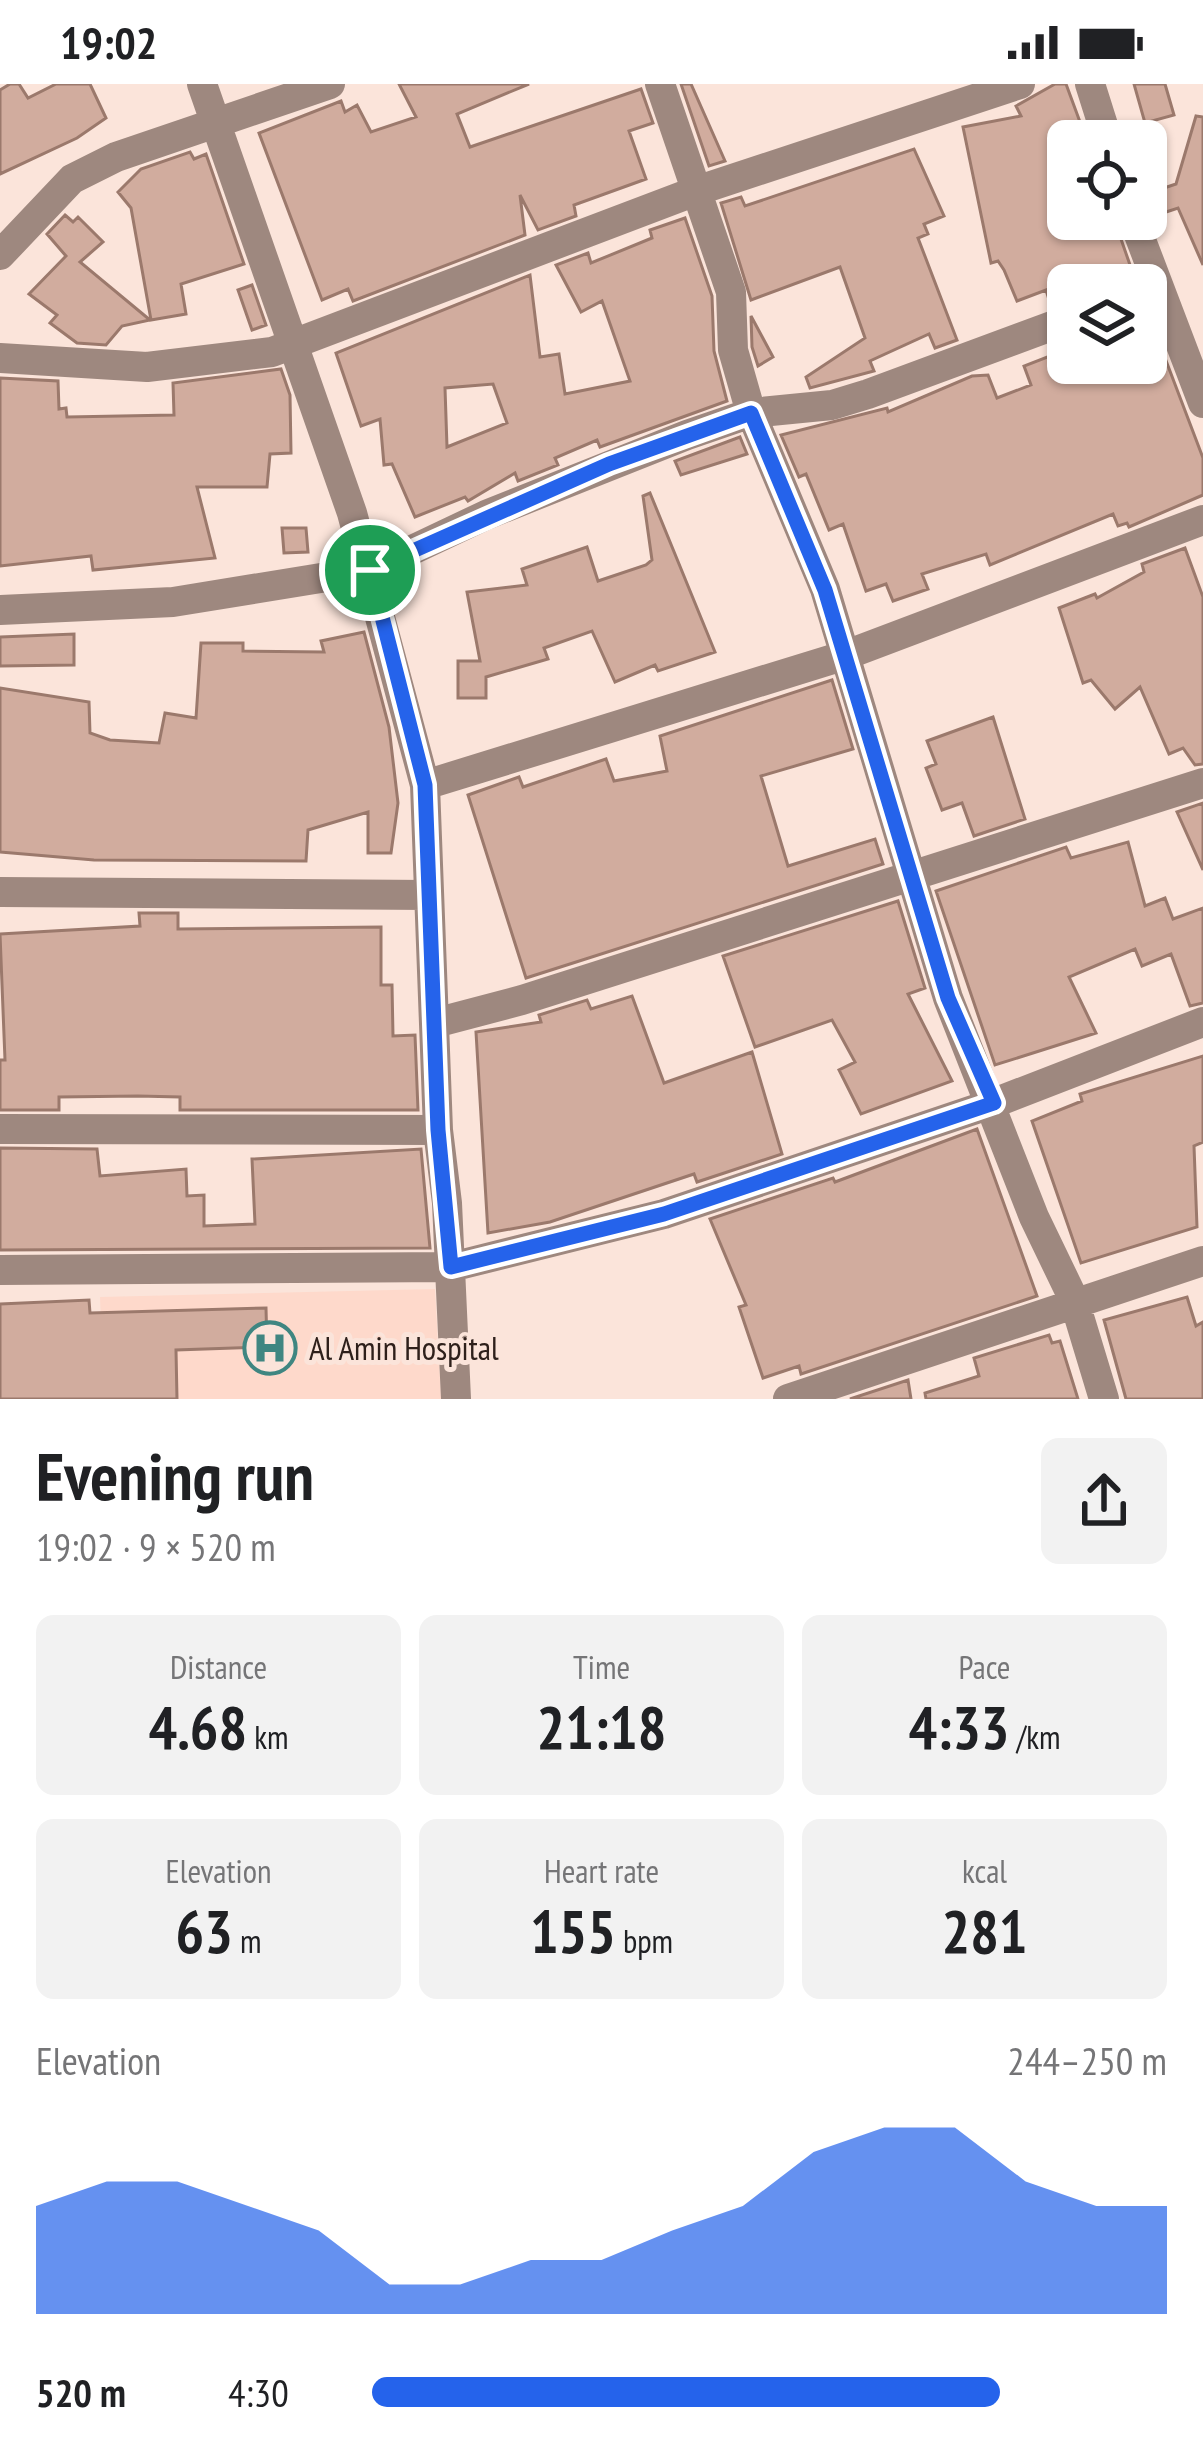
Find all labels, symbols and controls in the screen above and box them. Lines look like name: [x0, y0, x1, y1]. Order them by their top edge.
text: 19:02: [60, 13, 157, 71]
map controls: [1047, 120, 1167, 384]
button: locate: [1047, 120, 1167, 240]
button: layers: [1047, 264, 1167, 384]
pin: [319, 519, 421, 621]
icon: arrive: [337, 537, 403, 603]
hospital icon: Al Amin Hospital: [242, 1320, 298, 1376]
place label: Al Amin Hospital: [309, 1326, 499, 1369]
text: Evening run: [36, 1433, 314, 1518]
button: share: [1041, 1438, 1167, 1564]
text: 19:02 · 9 × 520 m: [36, 1521, 276, 1572]
text: Distance: [170, 1645, 267, 1688]
text: Time: [573, 1645, 630, 1688]
text: Pace: [958, 1645, 1011, 1688]
text: 4.68: [148, 1688, 247, 1766]
text: 21:18: [537, 1688, 666, 1766]
text: 4:33: [908, 1688, 1010, 1766]
text: km: [247, 1715, 289, 1758]
text: /km: [1010, 1715, 1061, 1758]
text: Elevation: [166, 1849, 271, 1892]
text: Heart rate: [544, 1849, 659, 1892]
text: kcal: [962, 1849, 1007, 1892]
text: 63: [176, 1892, 233, 1970]
text: 155: [530, 1892, 616, 1970]
text: 281: [941, 1892, 1028, 1970]
text: m: [233, 1919, 261, 1962]
text: bpm: [616, 1919, 673, 1962]
text: Elevation: [36, 2035, 161, 2086]
text: 244–250 m: [1007, 2035, 1167, 2086]
text: 520 m: [36, 2367, 126, 2418]
text: 4:30: [228, 2367, 289, 2418]

